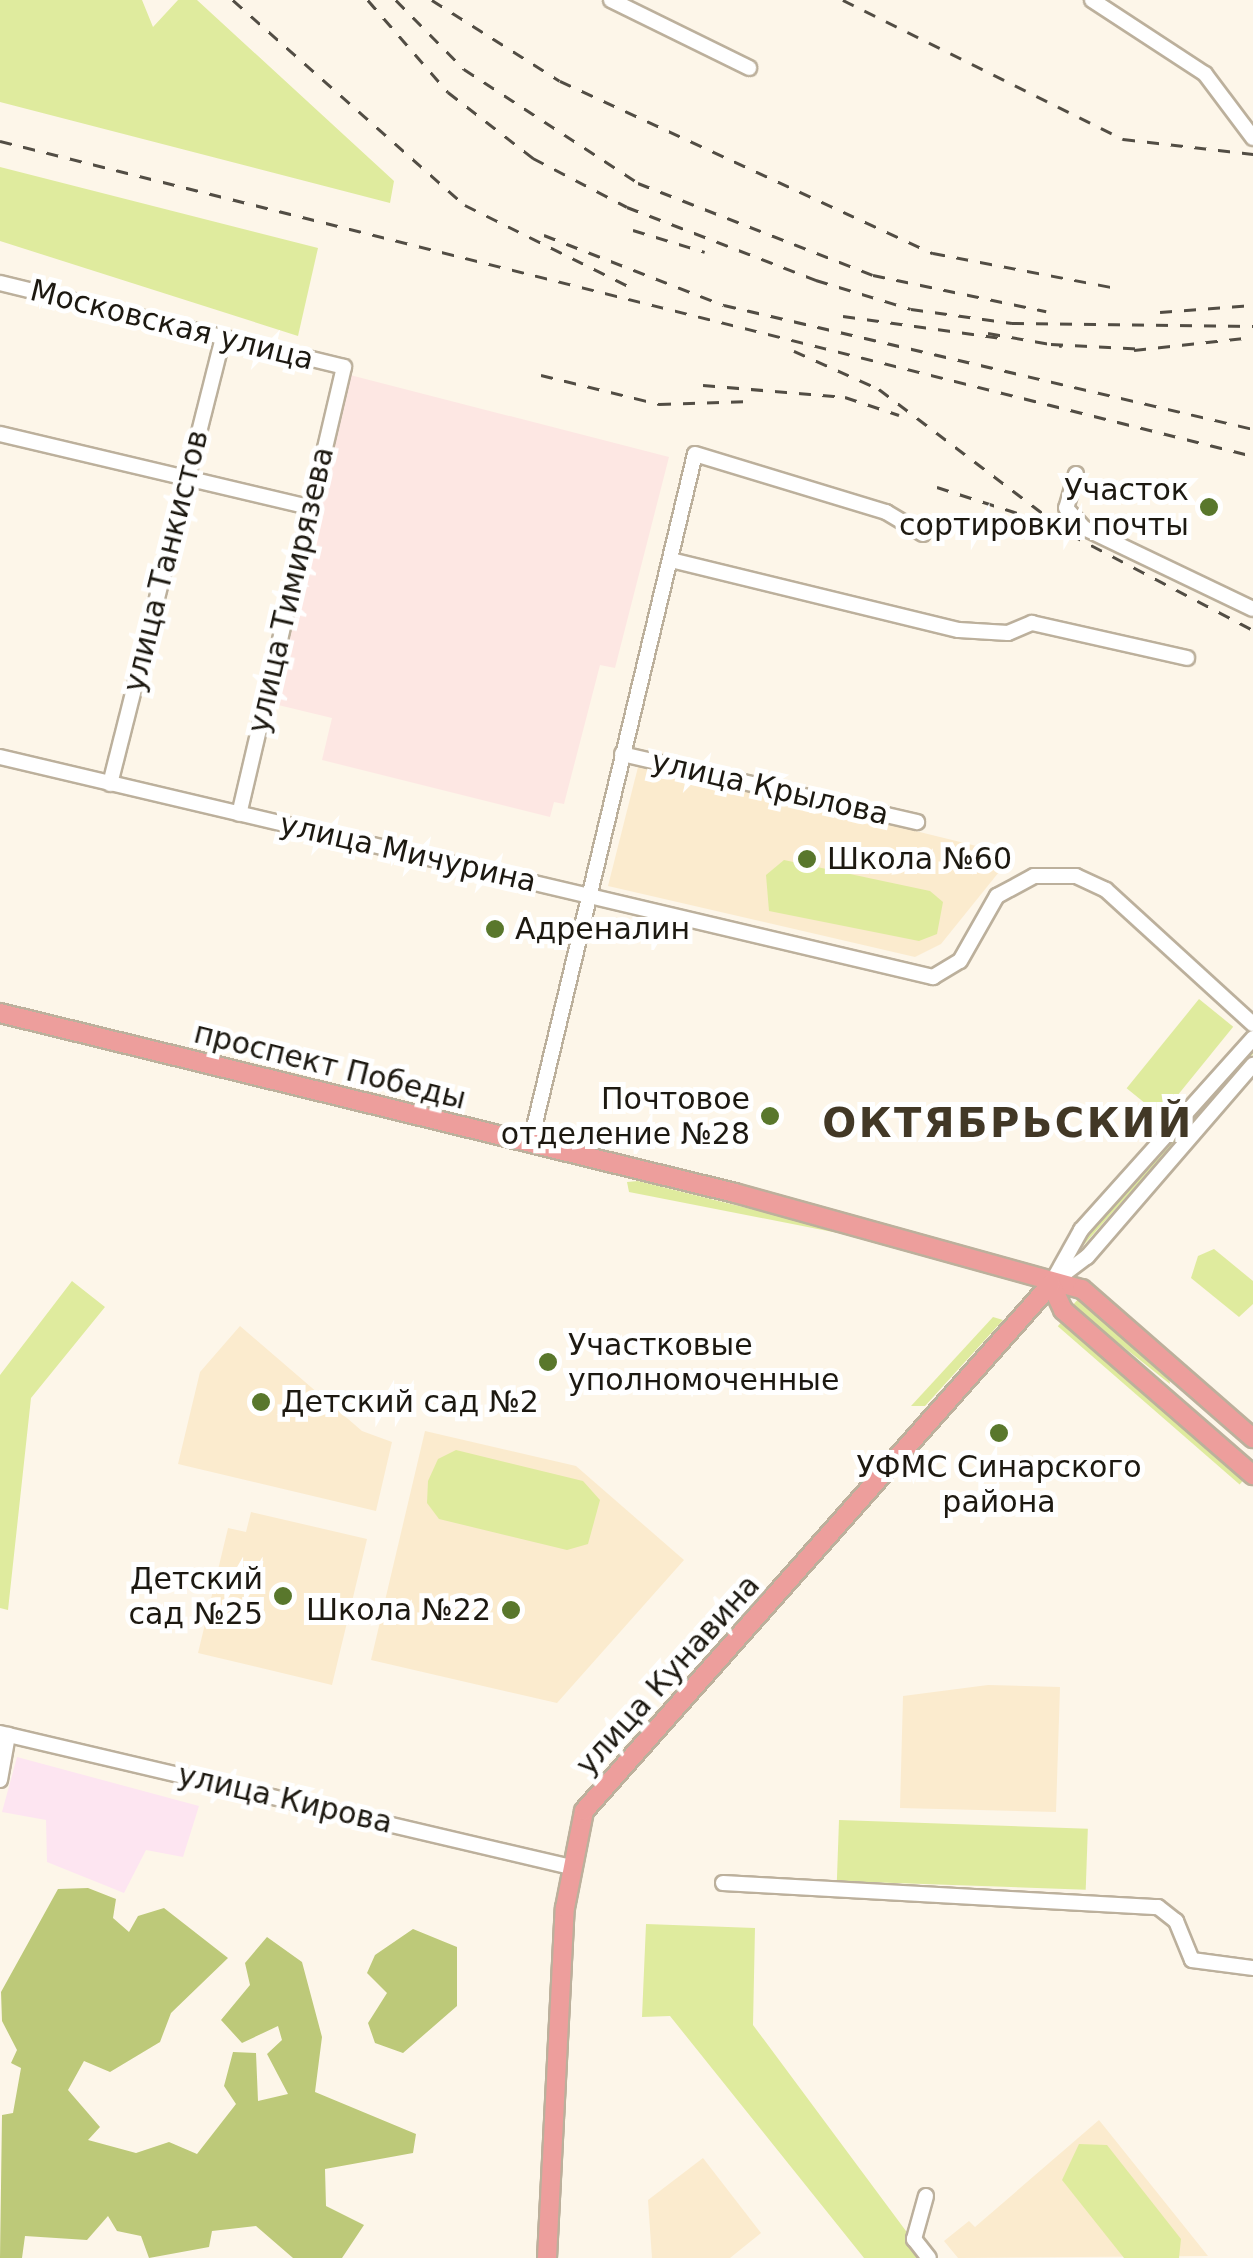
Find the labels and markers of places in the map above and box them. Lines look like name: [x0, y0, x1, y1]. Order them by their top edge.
place label: Участок сортировки почты: [899, 472, 1189, 542]
marker: Участок сортировки почты: [1198, 496, 1220, 518]
place label: Школа №60: [827, 841, 1012, 877]
marker: Школа №60: [796, 848, 818, 870]
place label: Адреналин: [515, 911, 690, 947]
marker: Адреналин: [484, 918, 506, 940]
place label: Почтовое отделение №28: [501, 1081, 750, 1152]
marker: Почтовое отделение №28: [759, 1105, 781, 1127]
place label: Участковые уполномоченные: [568, 1327, 839, 1398]
marker: Участковые уполномоченные: [537, 1351, 559, 1373]
place label: Детский сад №2: [281, 1384, 539, 1420]
marker: Детский сад №2: [250, 1391, 272, 1413]
marker: УФМС Синарского района: [988, 1422, 1010, 1444]
place label: УФМС Синарского района: [856, 1449, 1142, 1520]
place label: Детский сад №25: [128, 1561, 263, 1632]
marker: Детский сад №25: [272, 1585, 294, 1607]
place label: Школа №22: [306, 1592, 491, 1628]
marker: Школа №22: [500, 1599, 522, 1621]

